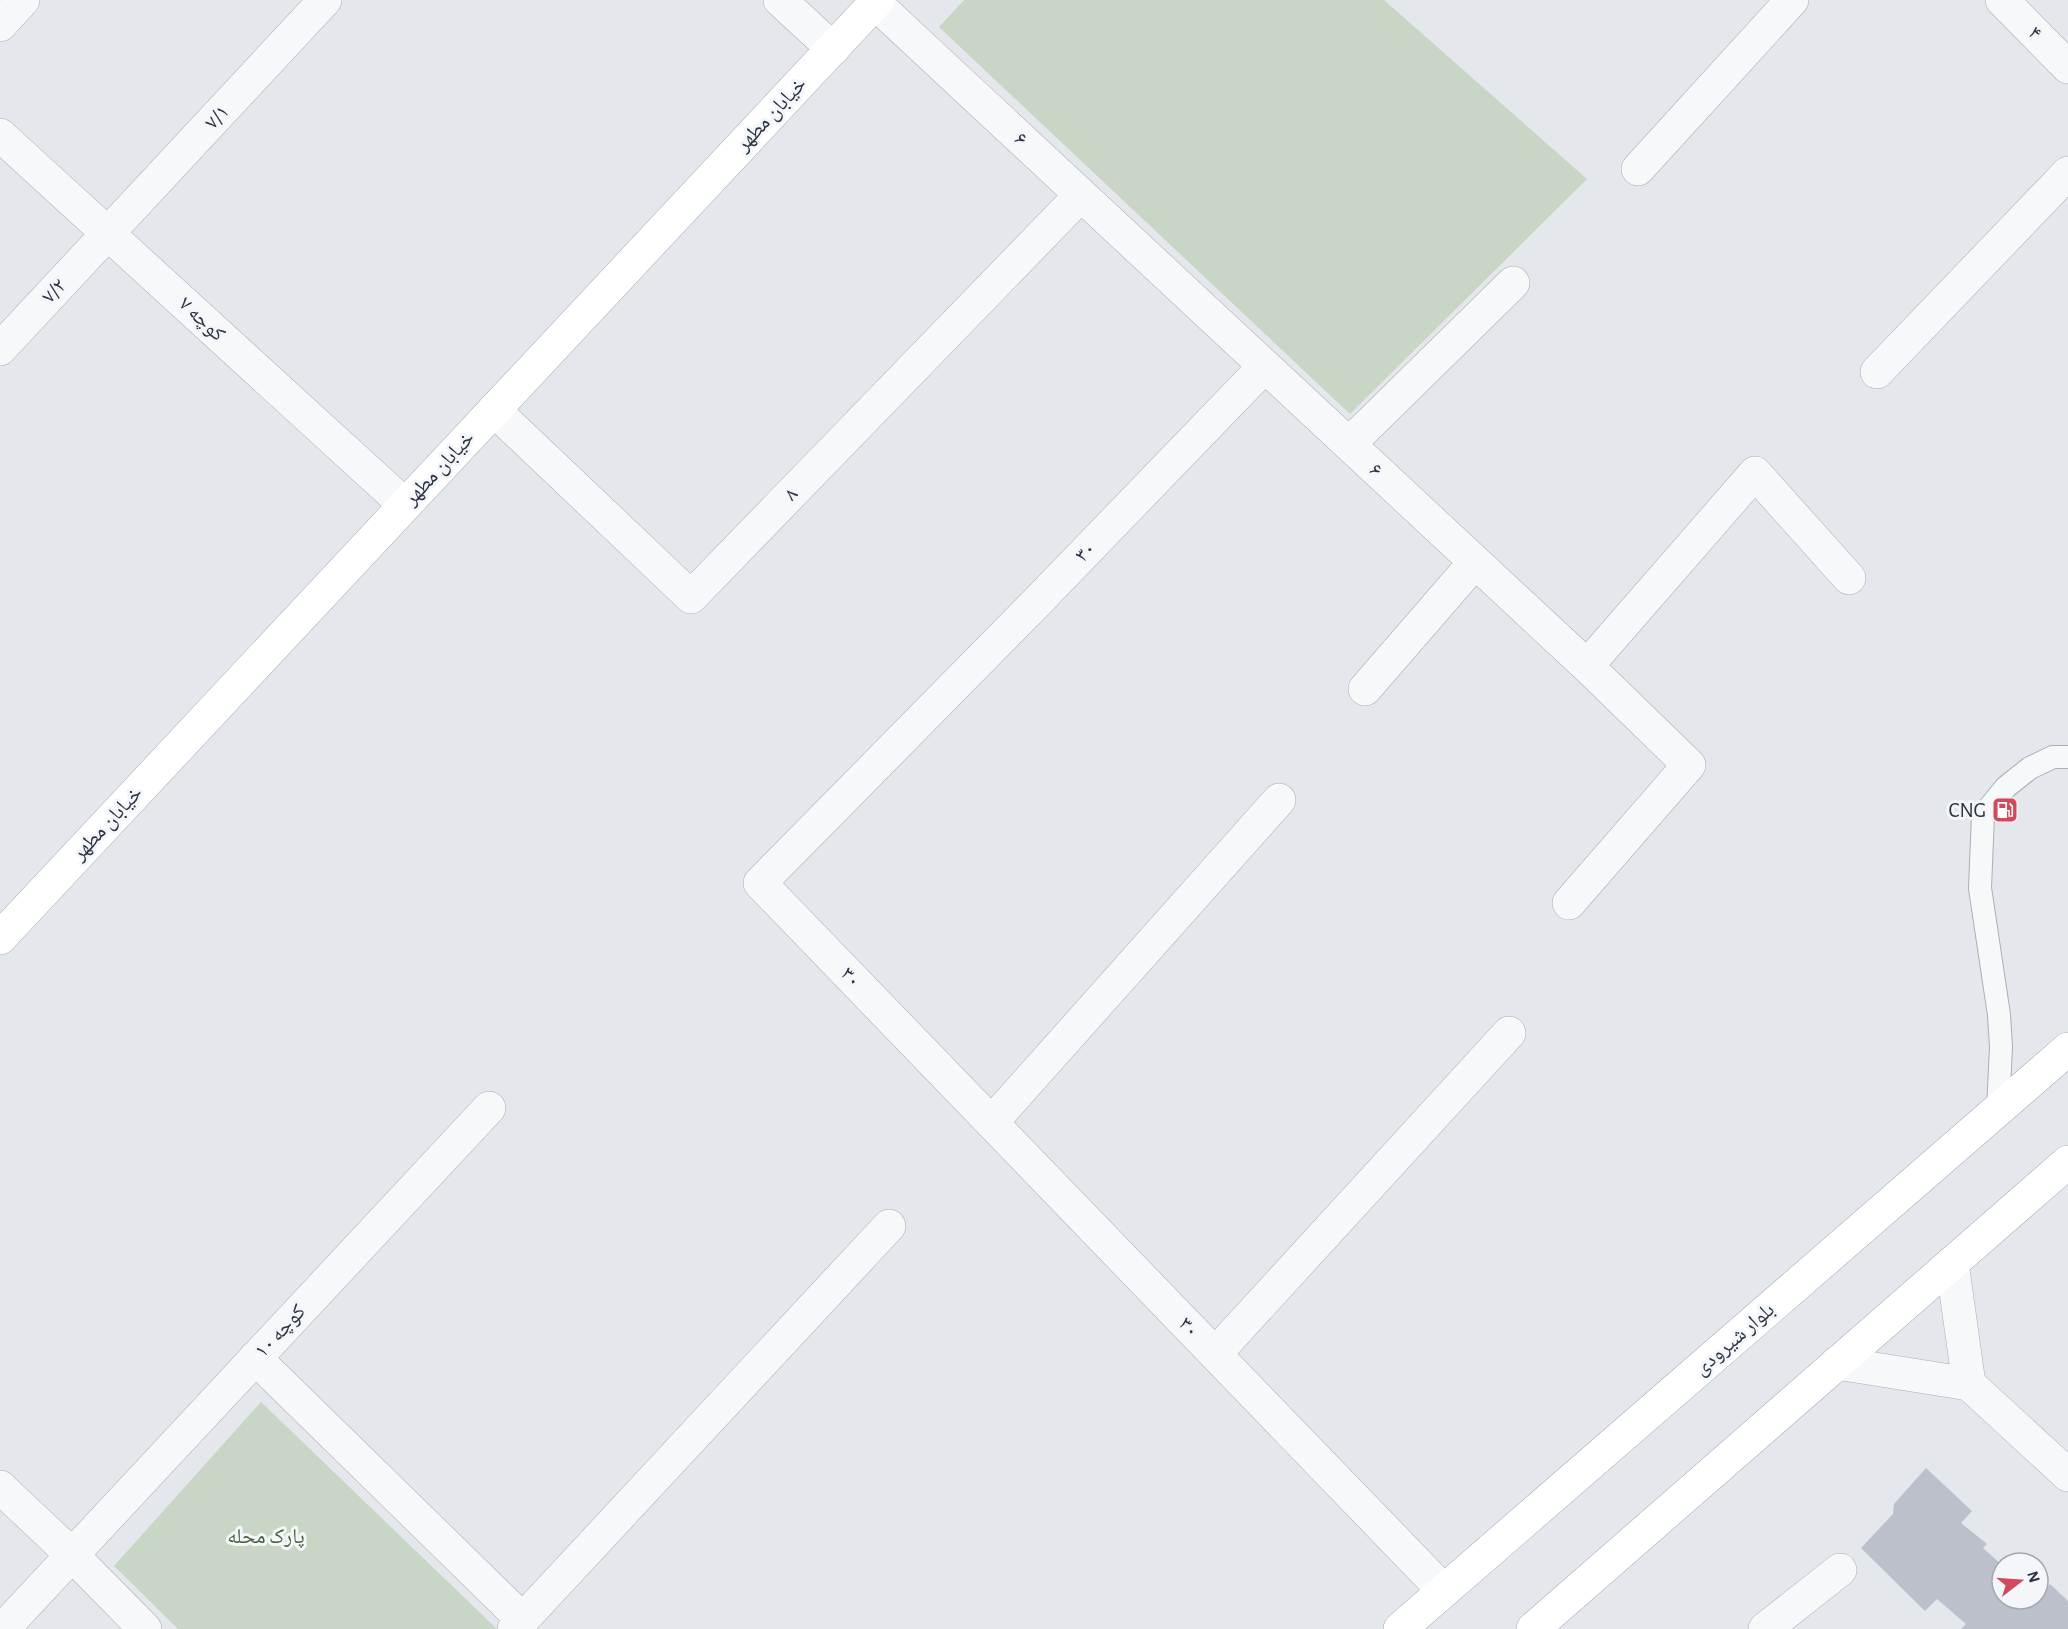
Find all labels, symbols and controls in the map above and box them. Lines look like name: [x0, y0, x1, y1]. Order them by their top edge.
street label: ۴: [2024, 22, 2046, 44]
street label: خیابان مطهر: [731, 73, 811, 156]
street label: ۷/۱: [201, 101, 233, 133]
street label: ۶: [1010, 128, 1032, 150]
street label: ۷/۲: [38, 275, 70, 307]
street label: کوچه ۷: [175, 293, 229, 346]
street label: خیابان مطهر: [399, 427, 479, 510]
street label: ۶: [1365, 459, 1387, 481]
street label: ۸: [780, 483, 802, 505]
street label: ۳۰: [1071, 538, 1099, 566]
street label: خیابان مطهر: [67, 782, 147, 865]
fuel station icon: CNG: [1990, 795, 2020, 825]
place label: CNG: [1948, 800, 1986, 821]
street label: ۳۰: [837, 963, 865, 991]
street label: بلوار شیرودی: [1690, 1299, 1779, 1380]
street label: کوچه ۱۰: [251, 1300, 310, 1362]
street label: ۳۰: [1175, 1313, 1203, 1341]
park label: پارک محله: [227, 1526, 305, 1548]
north arrow: [1990, 1551, 2050, 1611]
text: N: [2024, 1569, 2043, 1585]

